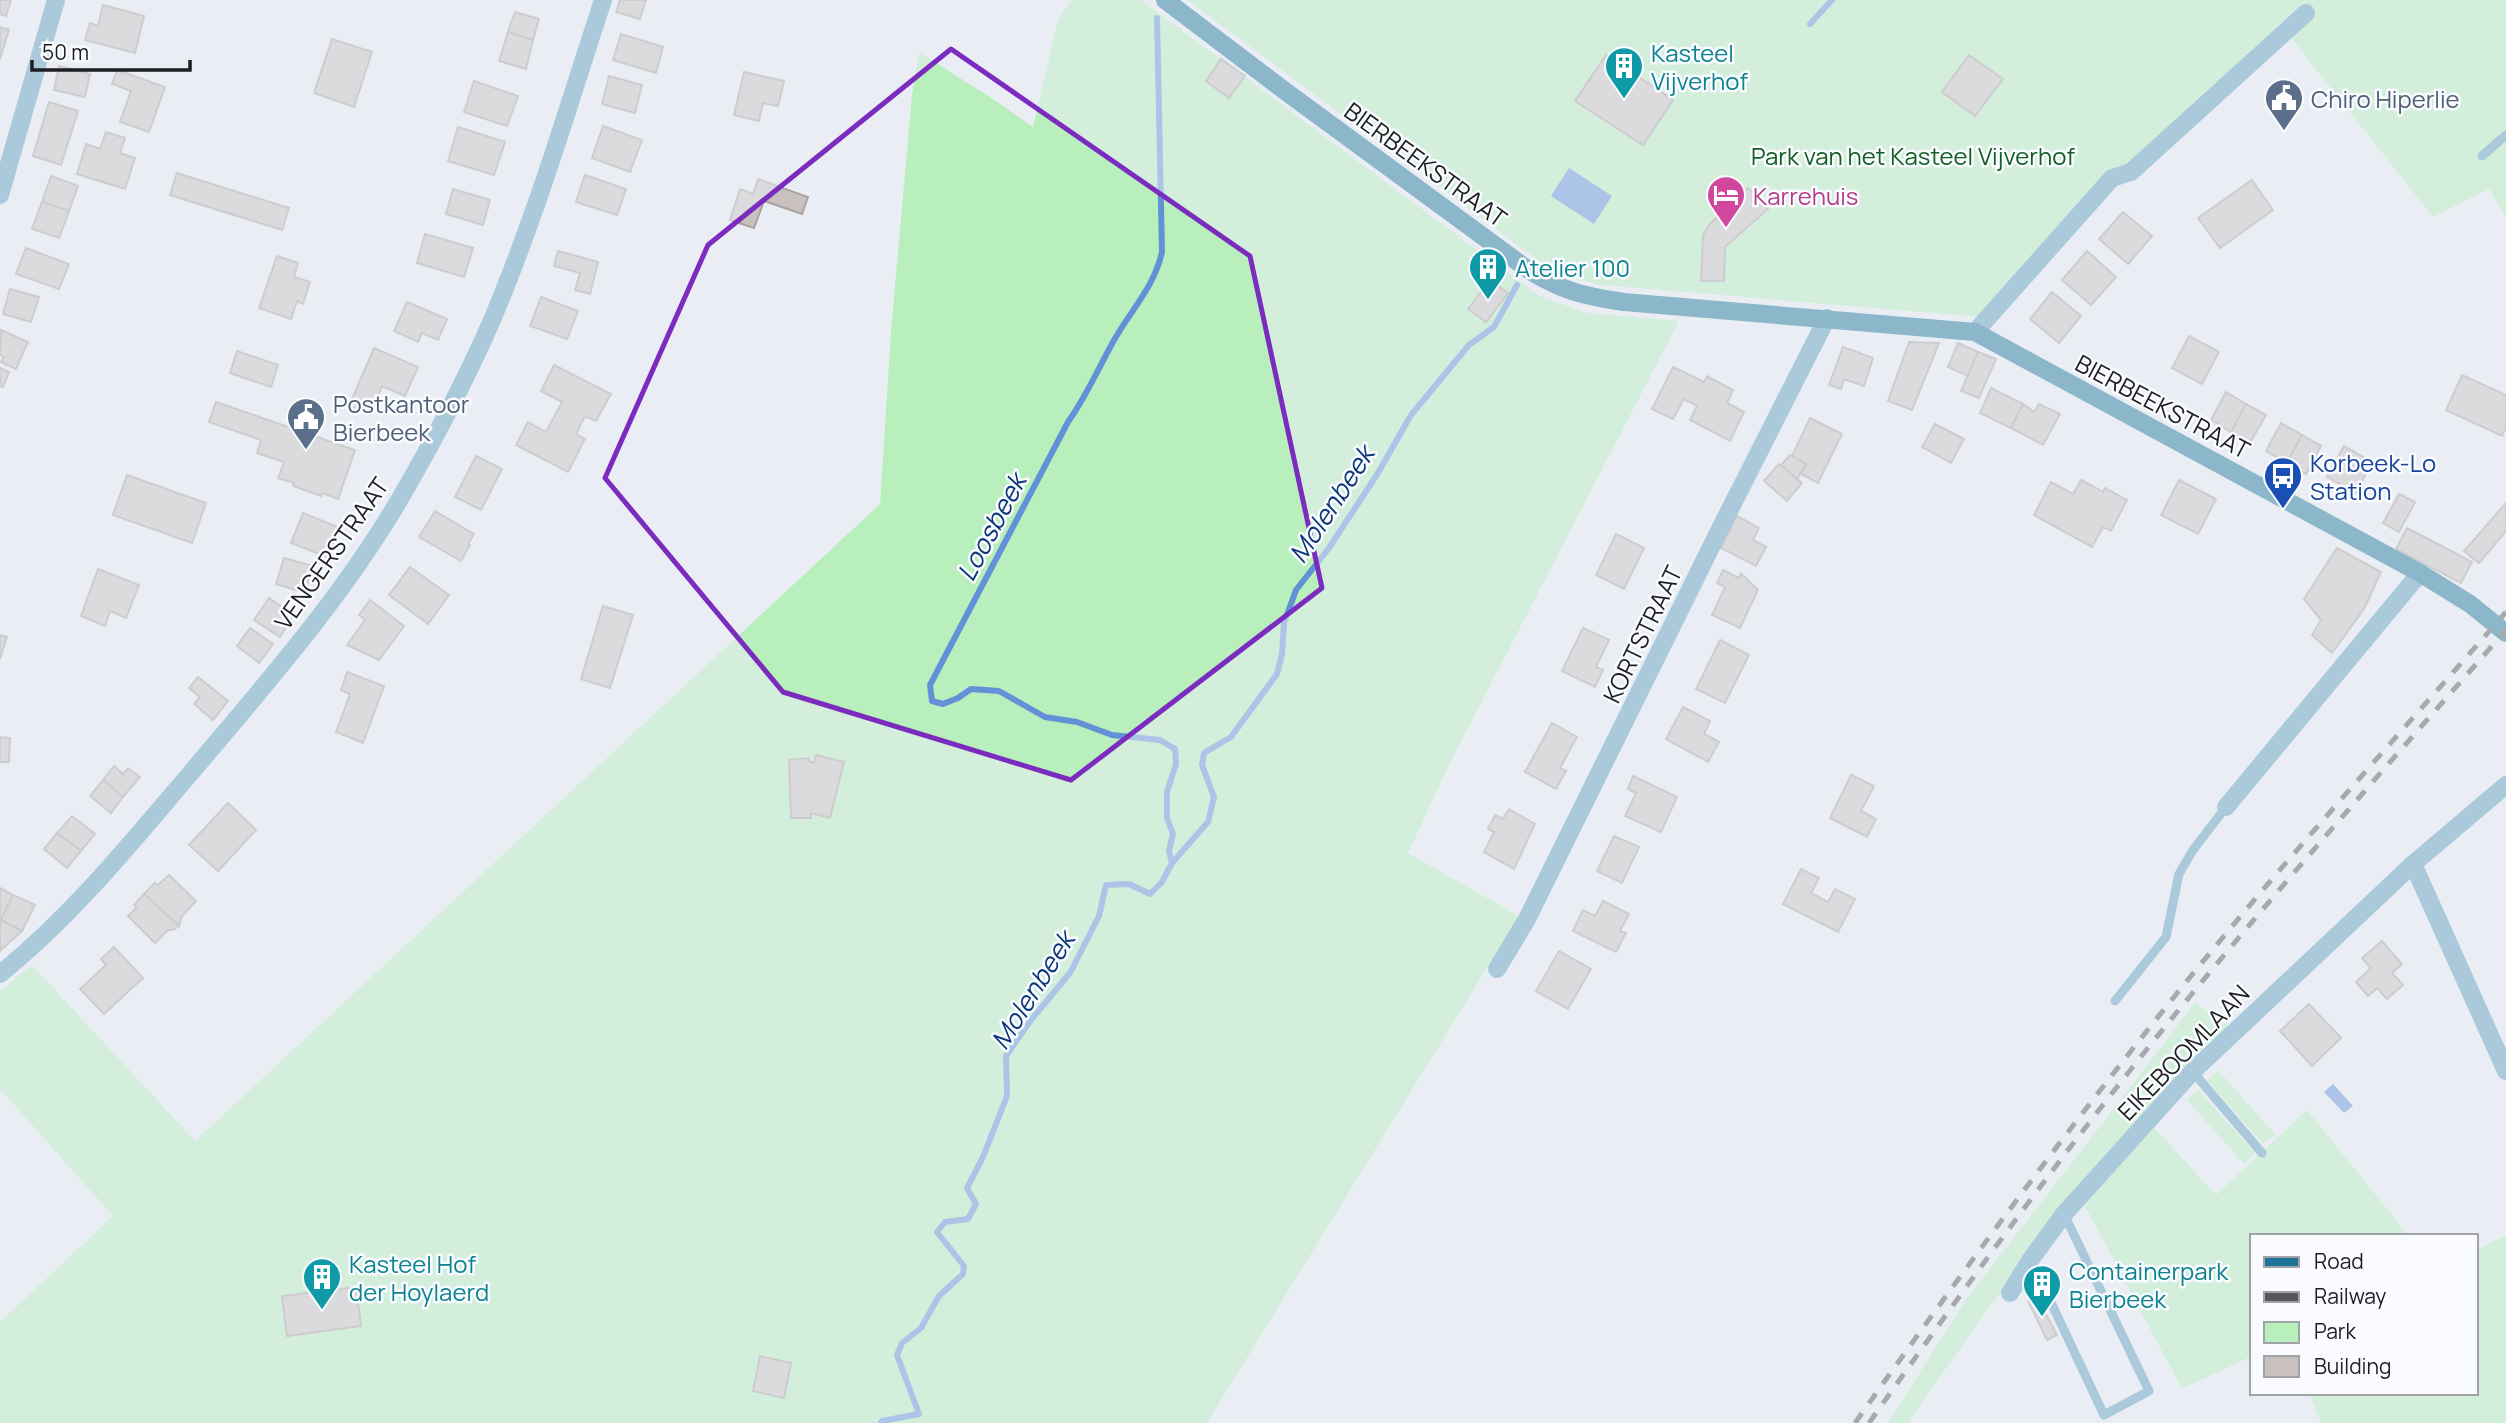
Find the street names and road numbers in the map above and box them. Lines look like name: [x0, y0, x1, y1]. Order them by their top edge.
street label: BIERBEEKSTRAAT: [1338, 94, 1514, 235]
street label: BIERBEEKSTRAAT: [2070, 346, 2257, 466]
street label: VENGERSTRAAT: [266, 470, 396, 636]
street label: KORTSTRAAT: [1595, 559, 1690, 708]
street label: EIKEBOOMLAAN: [2110, 977, 2256, 1127]

